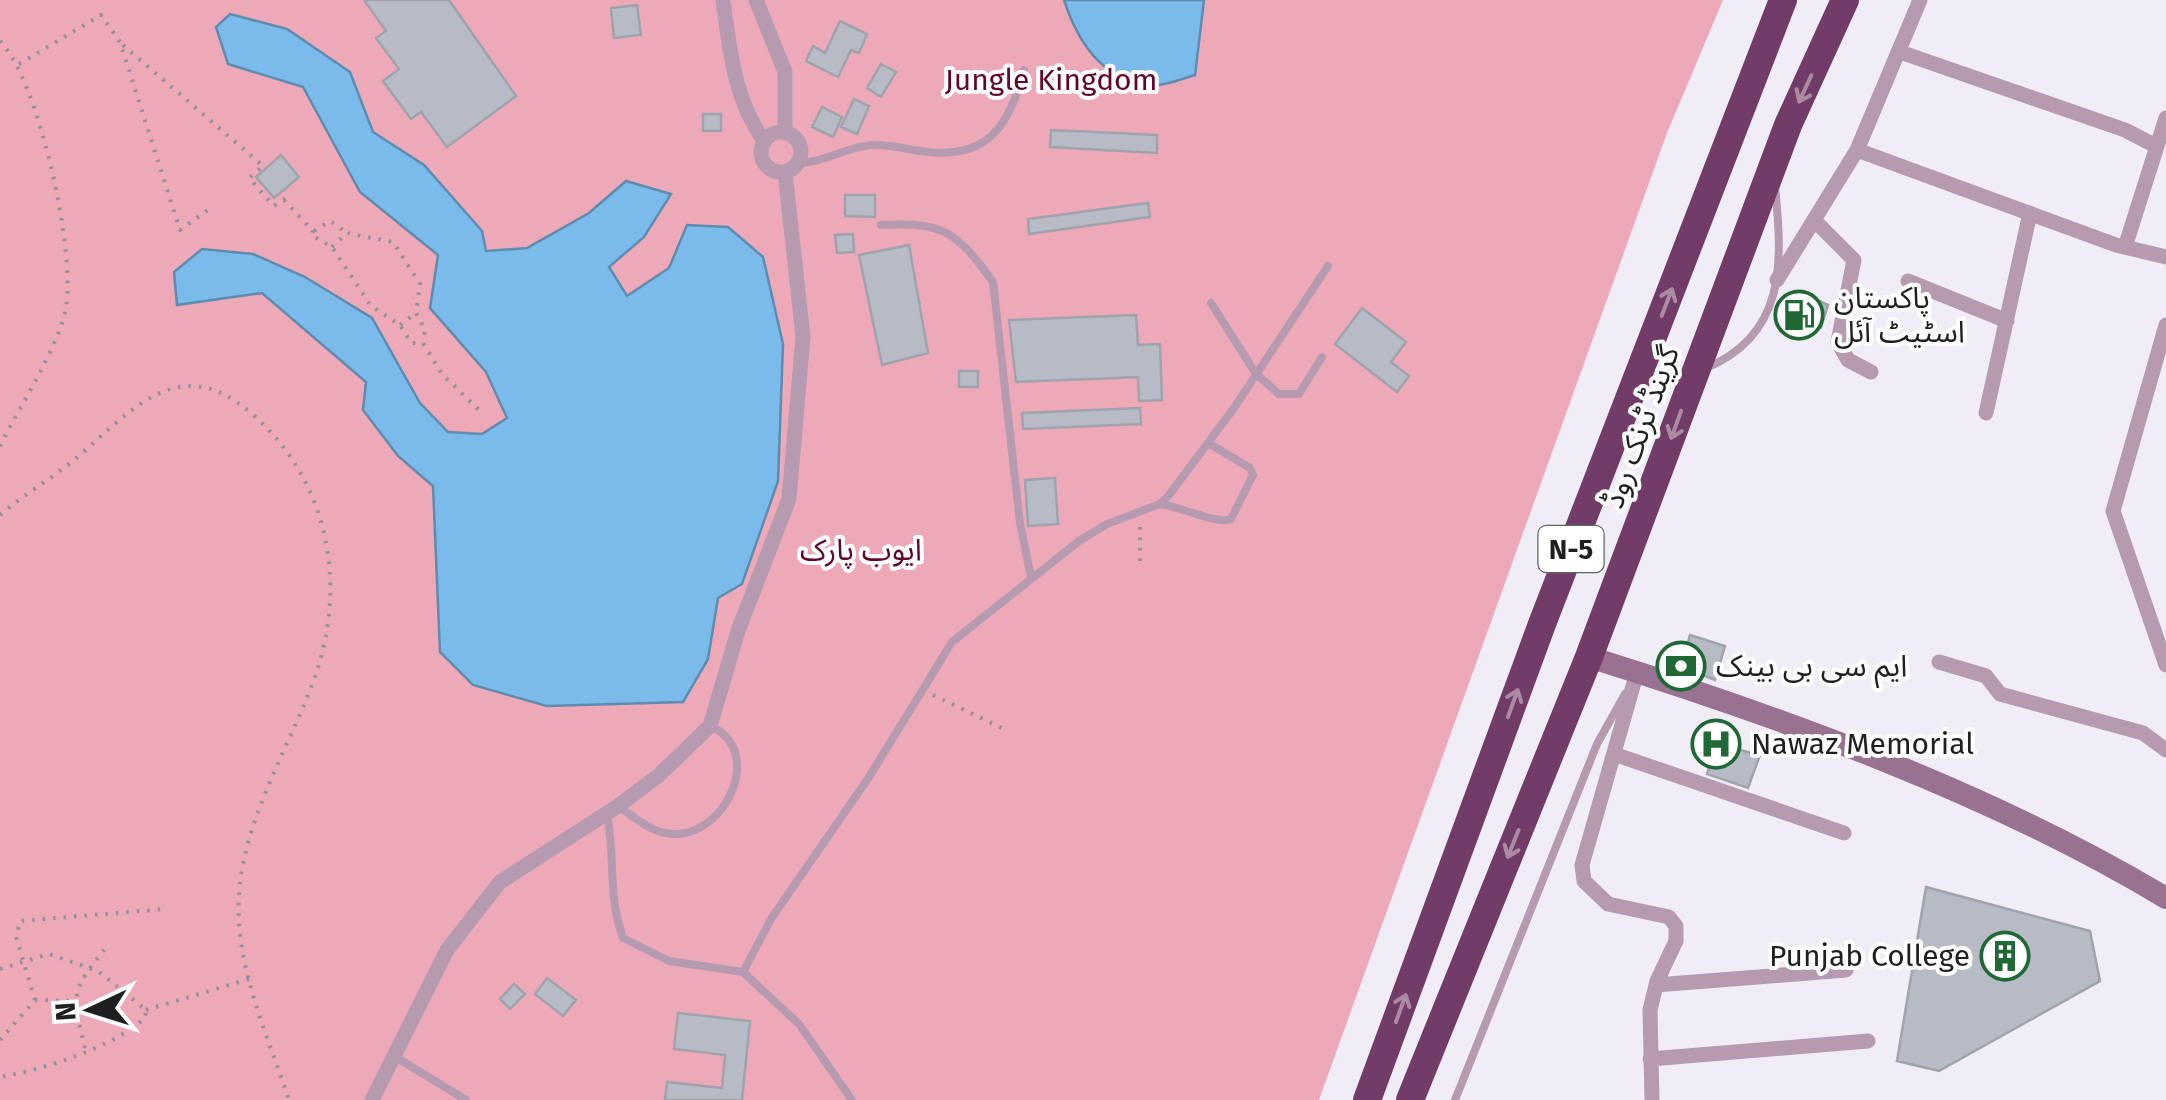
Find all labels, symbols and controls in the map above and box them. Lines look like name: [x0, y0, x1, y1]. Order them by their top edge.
park label: Jungle Kingdom: [945, 62, 1157, 98]
one-way arrow: [1794, 73, 1813, 103]
place label: پاکستان اسٹیٹ آئل: [1834, 280, 1965, 350]
one-way arrow: [1659, 287, 1677, 318]
fuel station icon: پاکستان اسٹیٹ آئل: [1773, 289, 1825, 341]
street label: گرینڈ ٹرنک روڈ: [1595, 340, 1687, 513]
one-way arrow: [1666, 408, 1684, 439]
road number: N-5: [1538, 526, 1604, 572]
park label: ایوب پارک: [800, 532, 922, 569]
bank icon: ایم سی بی بینک: [1655, 640, 1707, 692]
place label: ایم سی بی بینک: [1716, 648, 1907, 689]
one-way arrow: [1505, 689, 1523, 720]
hospital icon: Nawaz Memorial: [1690, 718, 1742, 770]
place label: Nawaz Memorial: [1751, 726, 1974, 762]
one-way arrow: [1503, 828, 1521, 859]
building icon: Punjab College: [1979, 930, 2031, 982]
place label: Punjab College: [1769, 938, 1970, 974]
north arrow: [40, 960, 140, 1060]
one-way arrow: [1393, 994, 1411, 1025]
text: N: [48, 1001, 83, 1022]

